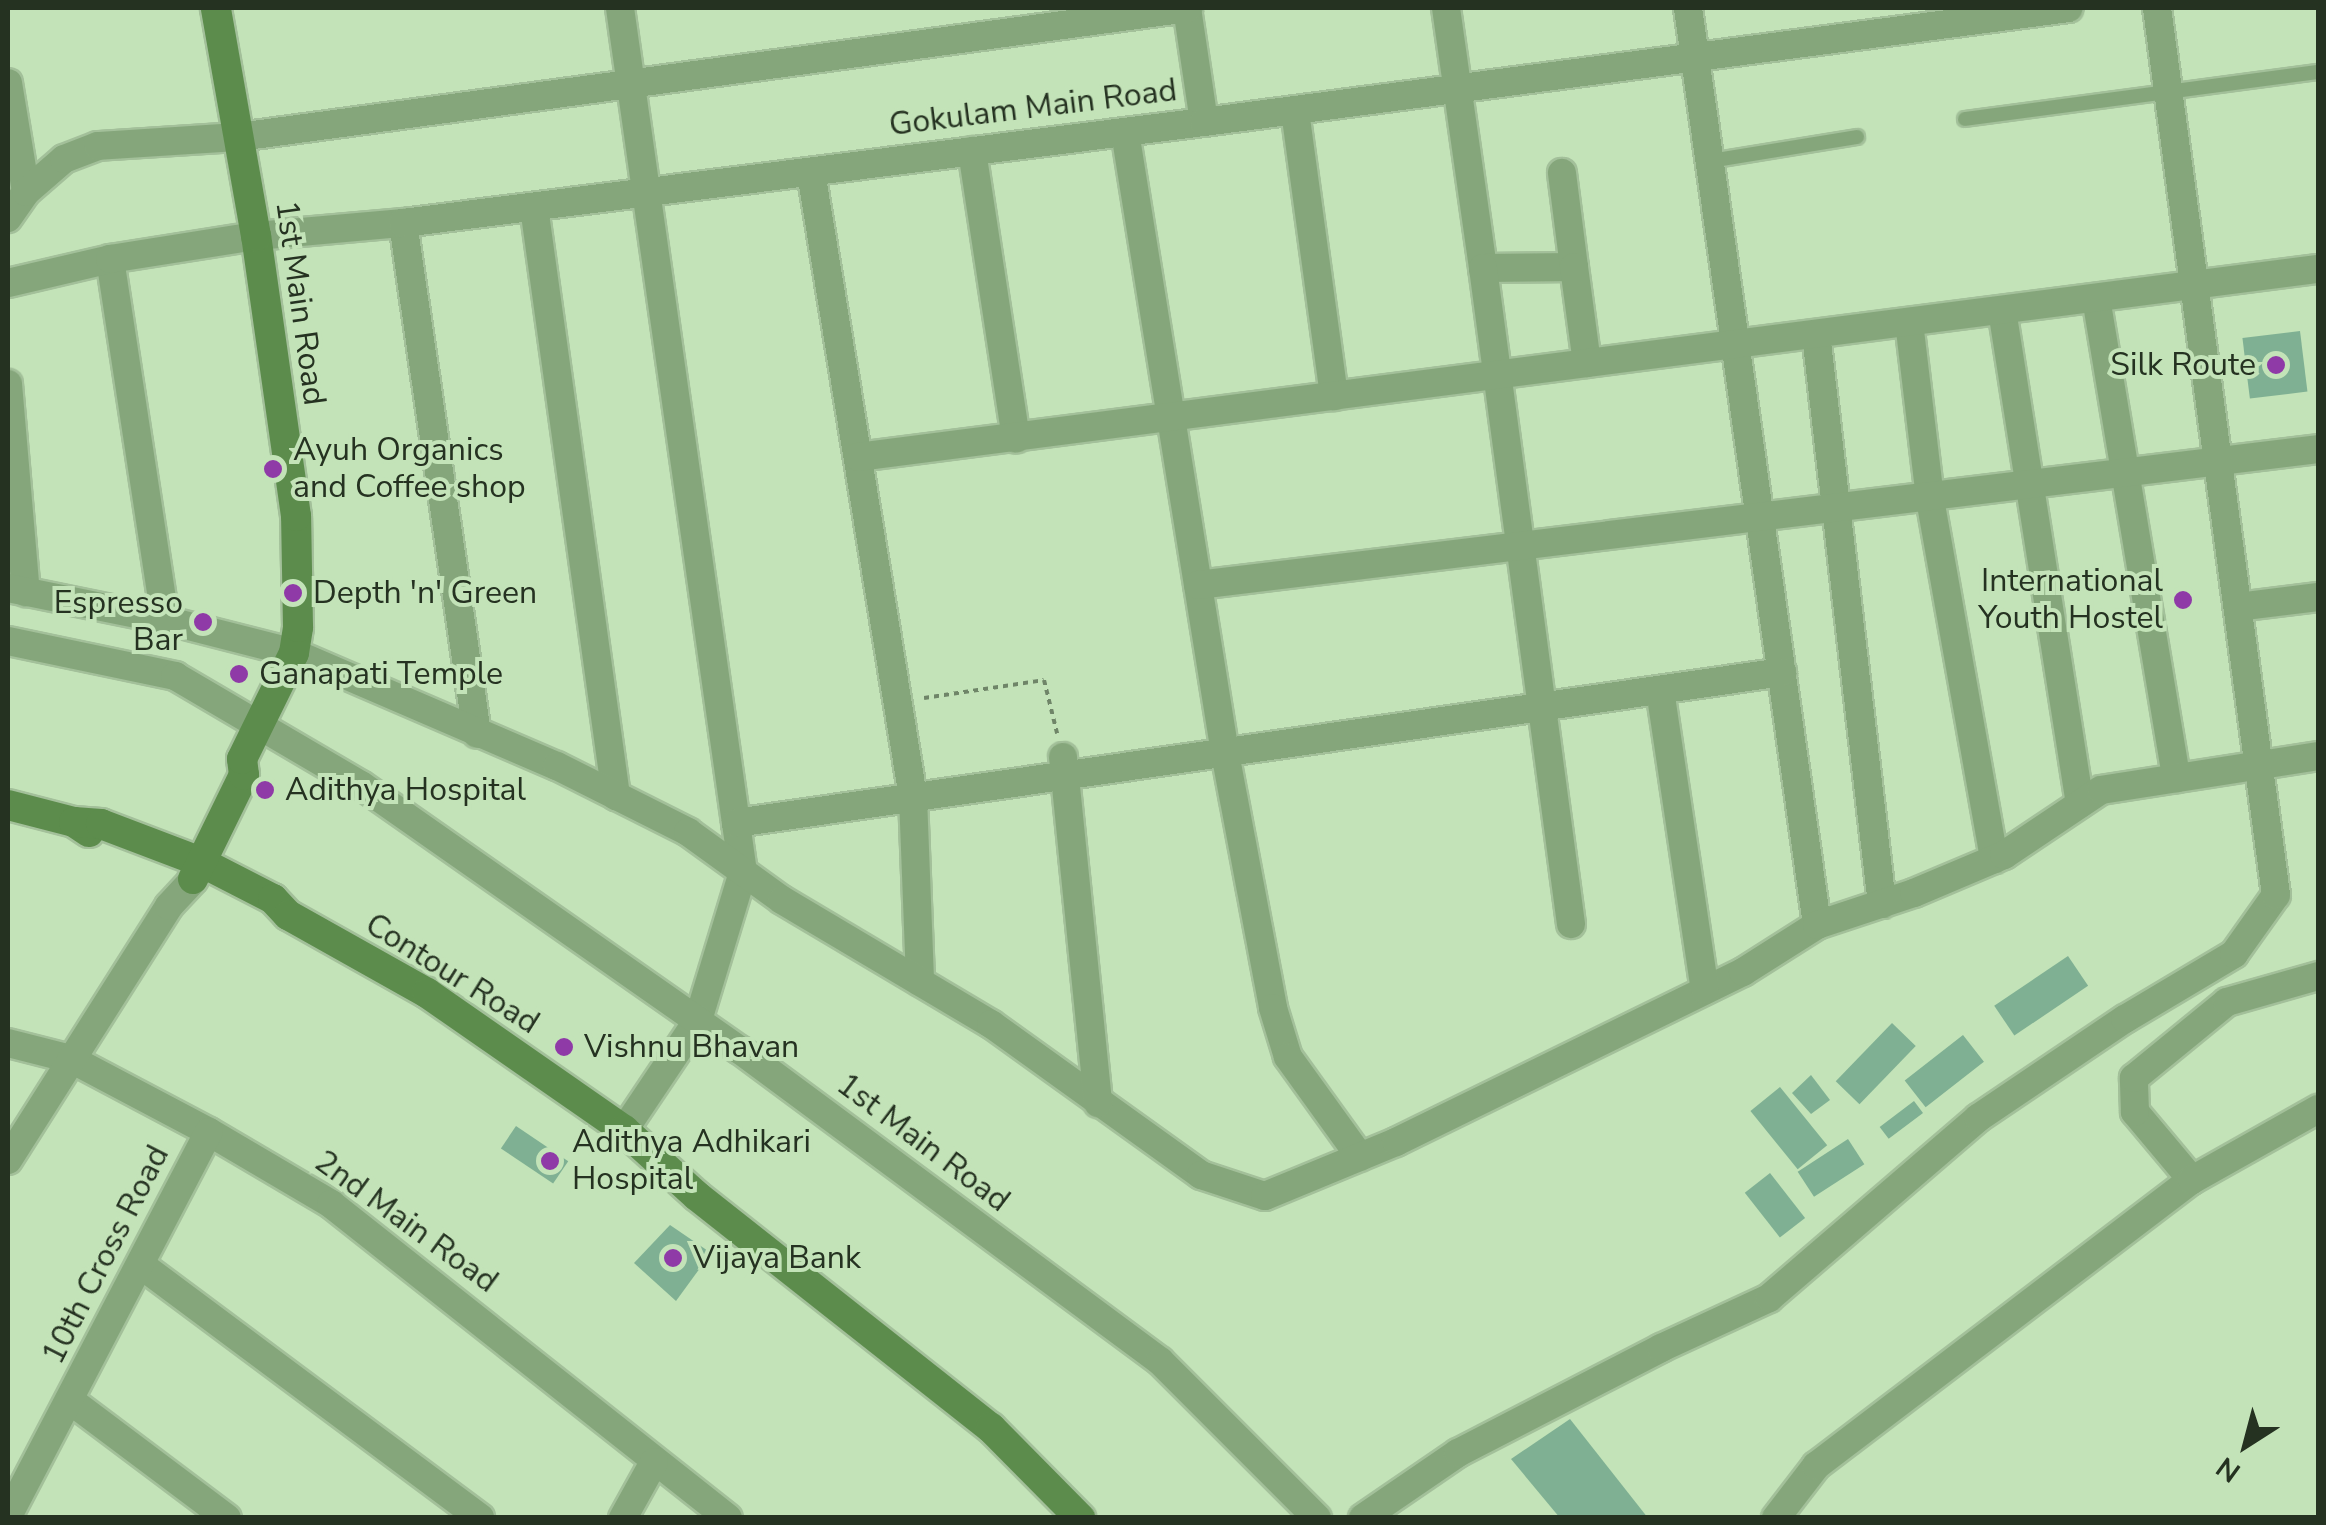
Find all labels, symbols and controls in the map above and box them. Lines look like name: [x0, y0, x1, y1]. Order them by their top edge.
street label: Gokulam Main Road: [887, 71, 1179, 145]
street label: 1st Main Road: [267, 198, 333, 408]
place label: Silk Route: [2110, 346, 2256, 384]
marker: Silk Route: [2265, 354, 2287, 376]
place label: Ayuh Organics and Coffee shop: [293, 432, 526, 507]
marker: Ayuh Organics and Coffee shop: [262, 458, 284, 480]
place label: International Youth Hostel: [1978, 563, 2163, 638]
place label: Depth 'n' Green: [313, 574, 537, 612]
marker: Depth 'n' Green: [282, 582, 304, 604]
place label: Espresso Bar: [54, 585, 183, 660]
marker: International Youth Hostel: [2172, 589, 2194, 611]
marker: Espresso Bar: [192, 611, 214, 633]
place label: Ganapati Temple: [259, 655, 503, 693]
marker: Ganapati Temple: [228, 663, 250, 685]
place label: Adithya Hospital: [285, 771, 526, 809]
marker: Adithya Hospital: [254, 779, 276, 801]
street label: Contour Road: [358, 905, 546, 1043]
place label: Vishnu Bhavan: [584, 1028, 799, 1066]
marker: Vishnu Bhavan: [553, 1036, 575, 1058]
street label: 1st Main Road: [829, 1066, 1017, 1220]
place label: Adithya Adhikari Hospital: [572, 1124, 811, 1199]
street label: 10th Cross Road: [34, 1139, 178, 1371]
street label: 2nd Main Road: [307, 1143, 505, 1301]
marker: Adithya Adhikari Hospital: [537, 1148, 563, 1174]
place label: Vijaya Bank: [693, 1239, 861, 1277]
marker: Vijaya Bank: [662, 1247, 684, 1269]
north arrow: [2196, 1395, 2296, 1495]
text: N: [2209, 1448, 2248, 1491]

